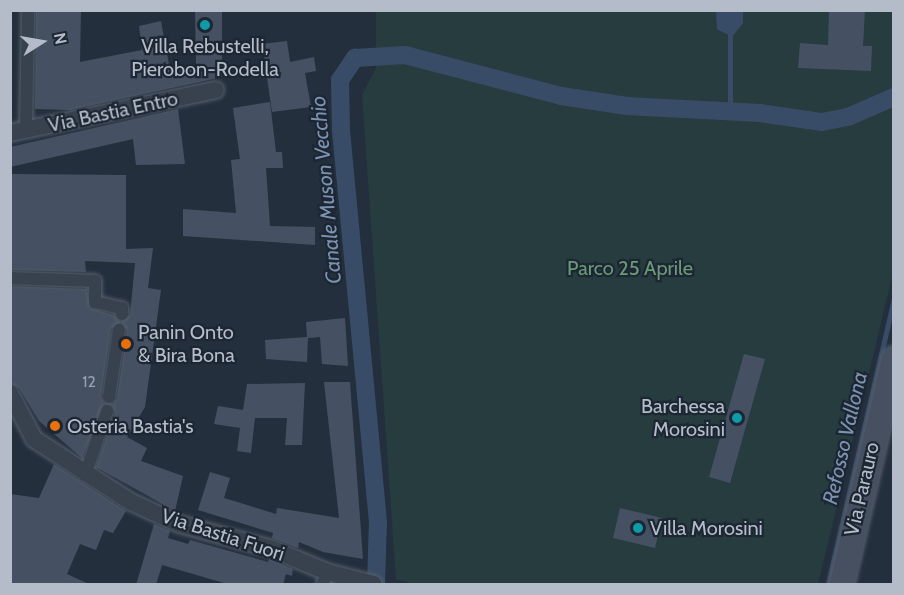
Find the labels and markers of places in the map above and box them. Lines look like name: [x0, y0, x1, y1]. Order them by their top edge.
marker: Villa Rebustelli, Pierobon-Rodella: [198, 18, 212, 32]
place label: Villa Rebustelli, Pierobon-Rodella: [131, 35, 279, 82]
place label: Panin Onto & Bira Bona: [138, 320, 235, 367]
marker: Panin Onto & Bira Bona: [119, 337, 133, 351]
place label: Barchessa Morosini: [641, 394, 725, 441]
marker: Barchessa Morosini: [730, 411, 744, 425]
place label: Osteria Bastia's: [67, 414, 194, 438]
marker: Osteria Bastia's: [48, 419, 62, 433]
place label: Villa Morosini: [650, 516, 763, 540]
marker: Villa Morosini: [631, 521, 645, 535]

